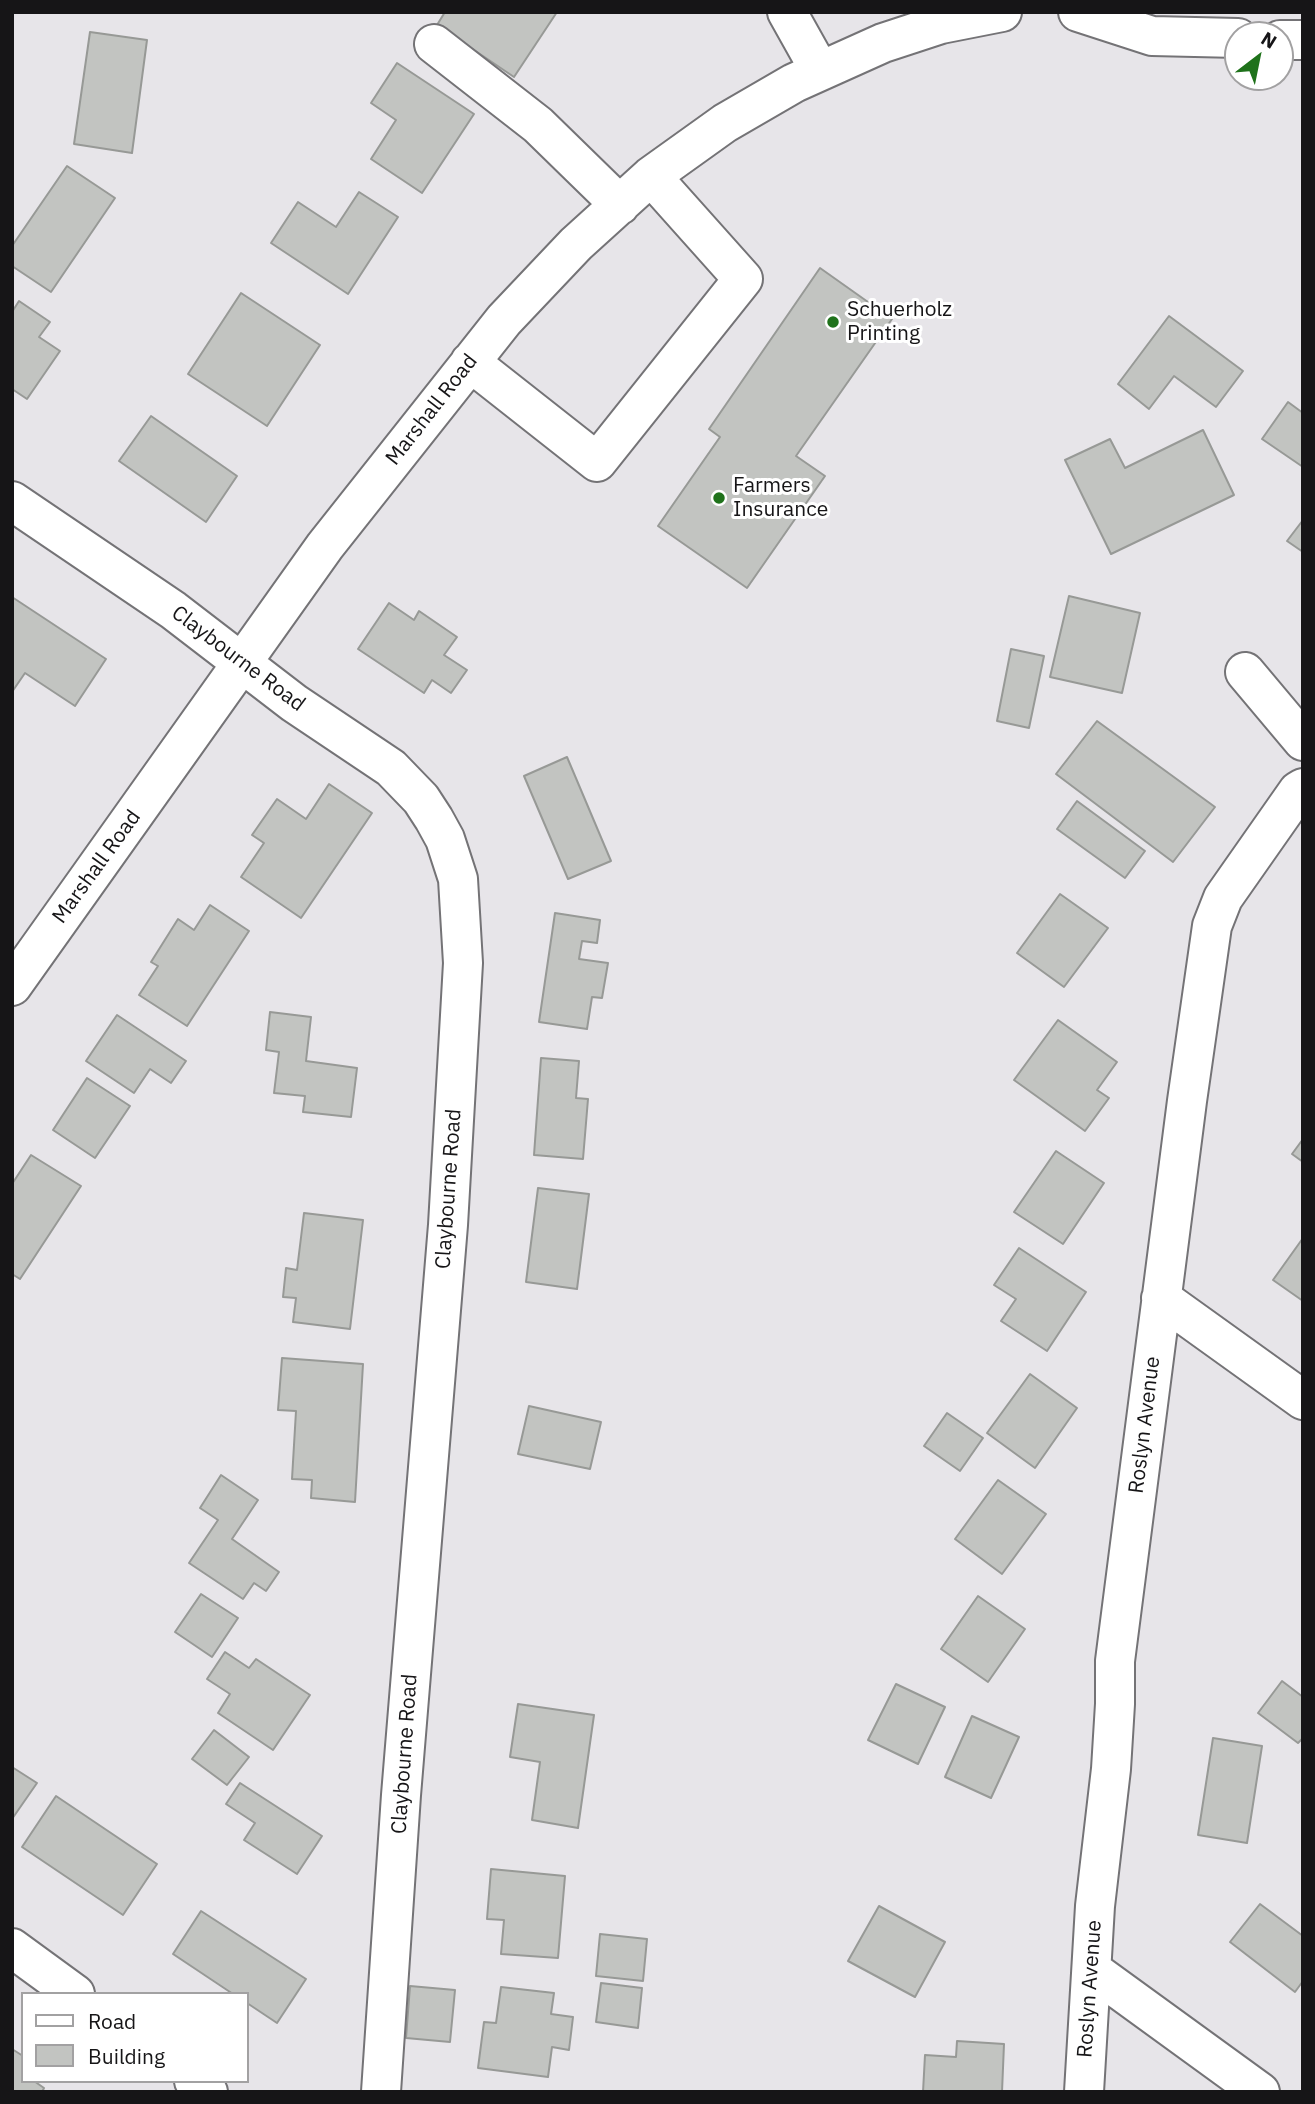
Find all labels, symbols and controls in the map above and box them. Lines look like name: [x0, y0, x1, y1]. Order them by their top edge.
north arrow: [1224, 21, 1294, 91]
text: N: [1257, 26, 1281, 54]
place label: Schuerholz Printing: [847, 297, 952, 347]
marker: Schuerholz Printing: [825, 314, 841, 330]
street label: Marshall Road: [381, 349, 483, 471]
place label: Farmers Insurance: [733, 473, 828, 523]
marker: Farmers Insurance: [711, 490, 727, 506]
street label: Claybourne Road: [166, 601, 310, 717]
street label: Marshall Road: [47, 805, 147, 929]
street label: Claybourne Road: [431, 1108, 467, 1270]
street label: Roslyn Avenue: [1124, 1355, 1166, 1495]
street label: Claybourne Road: [387, 1673, 423, 1835]
street label: Roslyn Avenue: [1073, 1919, 1107, 2059]
legend: [21, 1992, 248, 2083]
text: Road: [88, 2007, 136, 2035]
text: Building: [88, 2042, 165, 2070]

